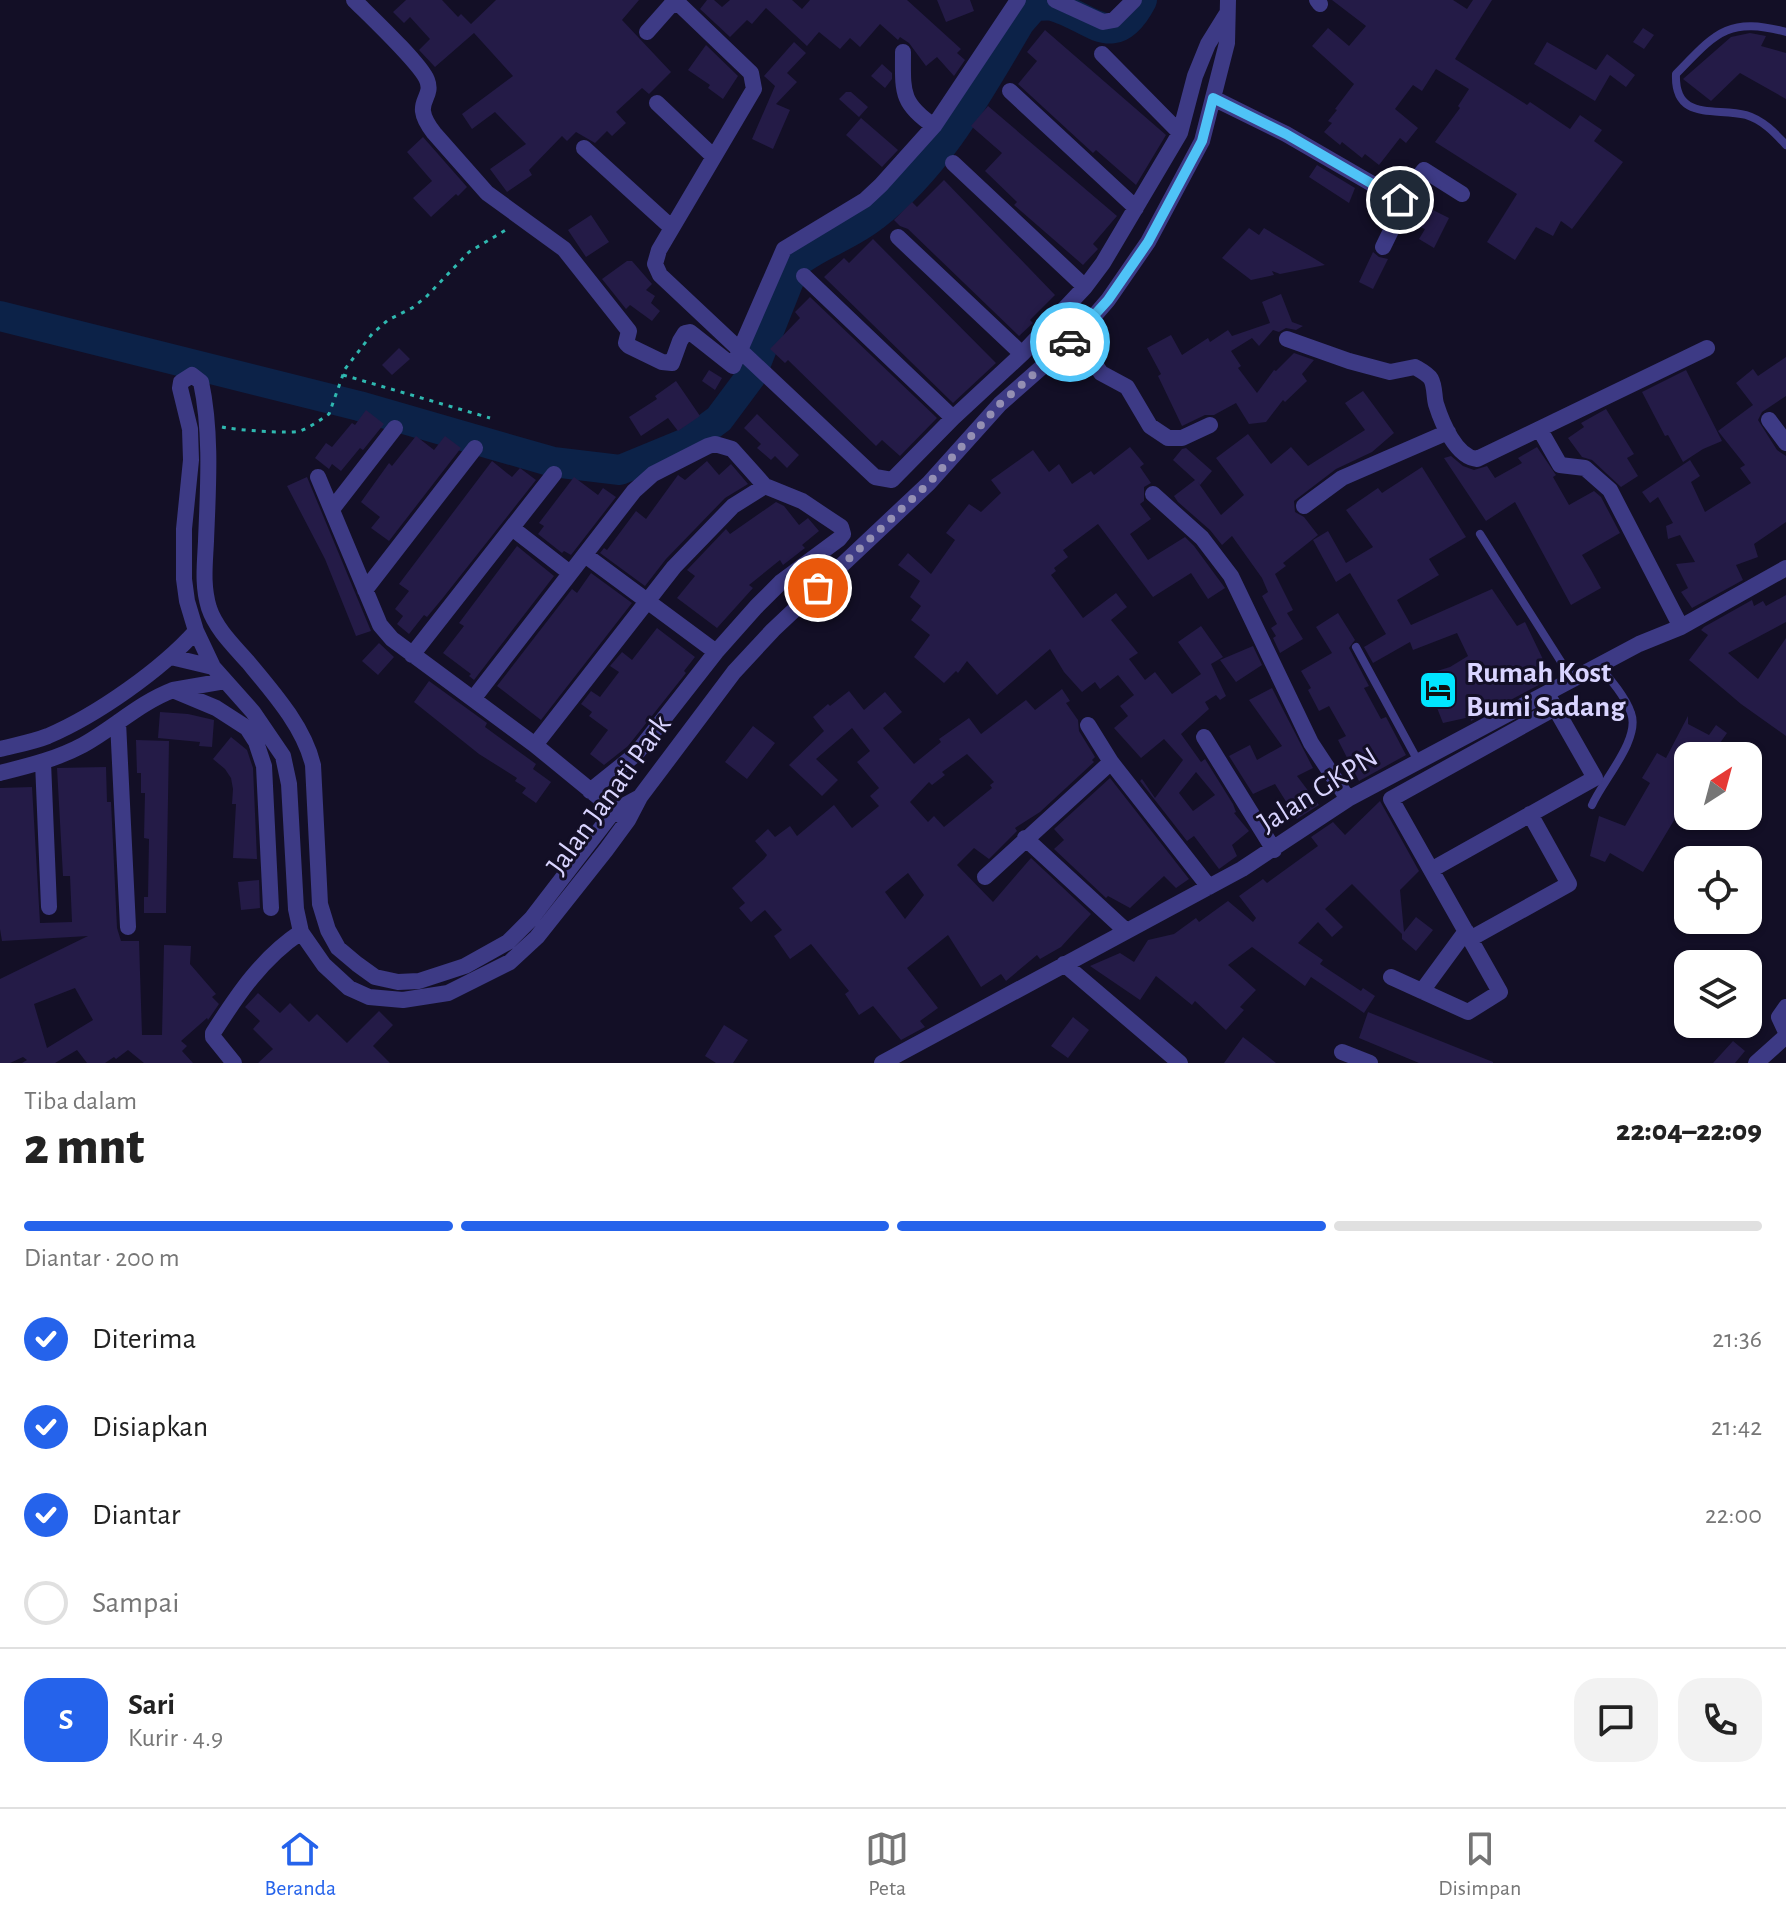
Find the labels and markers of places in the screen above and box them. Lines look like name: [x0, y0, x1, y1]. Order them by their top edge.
pin: [1366, 166, 1434, 234]
pin: [784, 554, 852, 622]
place label: Rumah Kost Bumi Sadang: [1466, 658, 1626, 722]
hotel icon: Rumah Kost Bumi Sadang: [1417, 669, 1459, 711]

